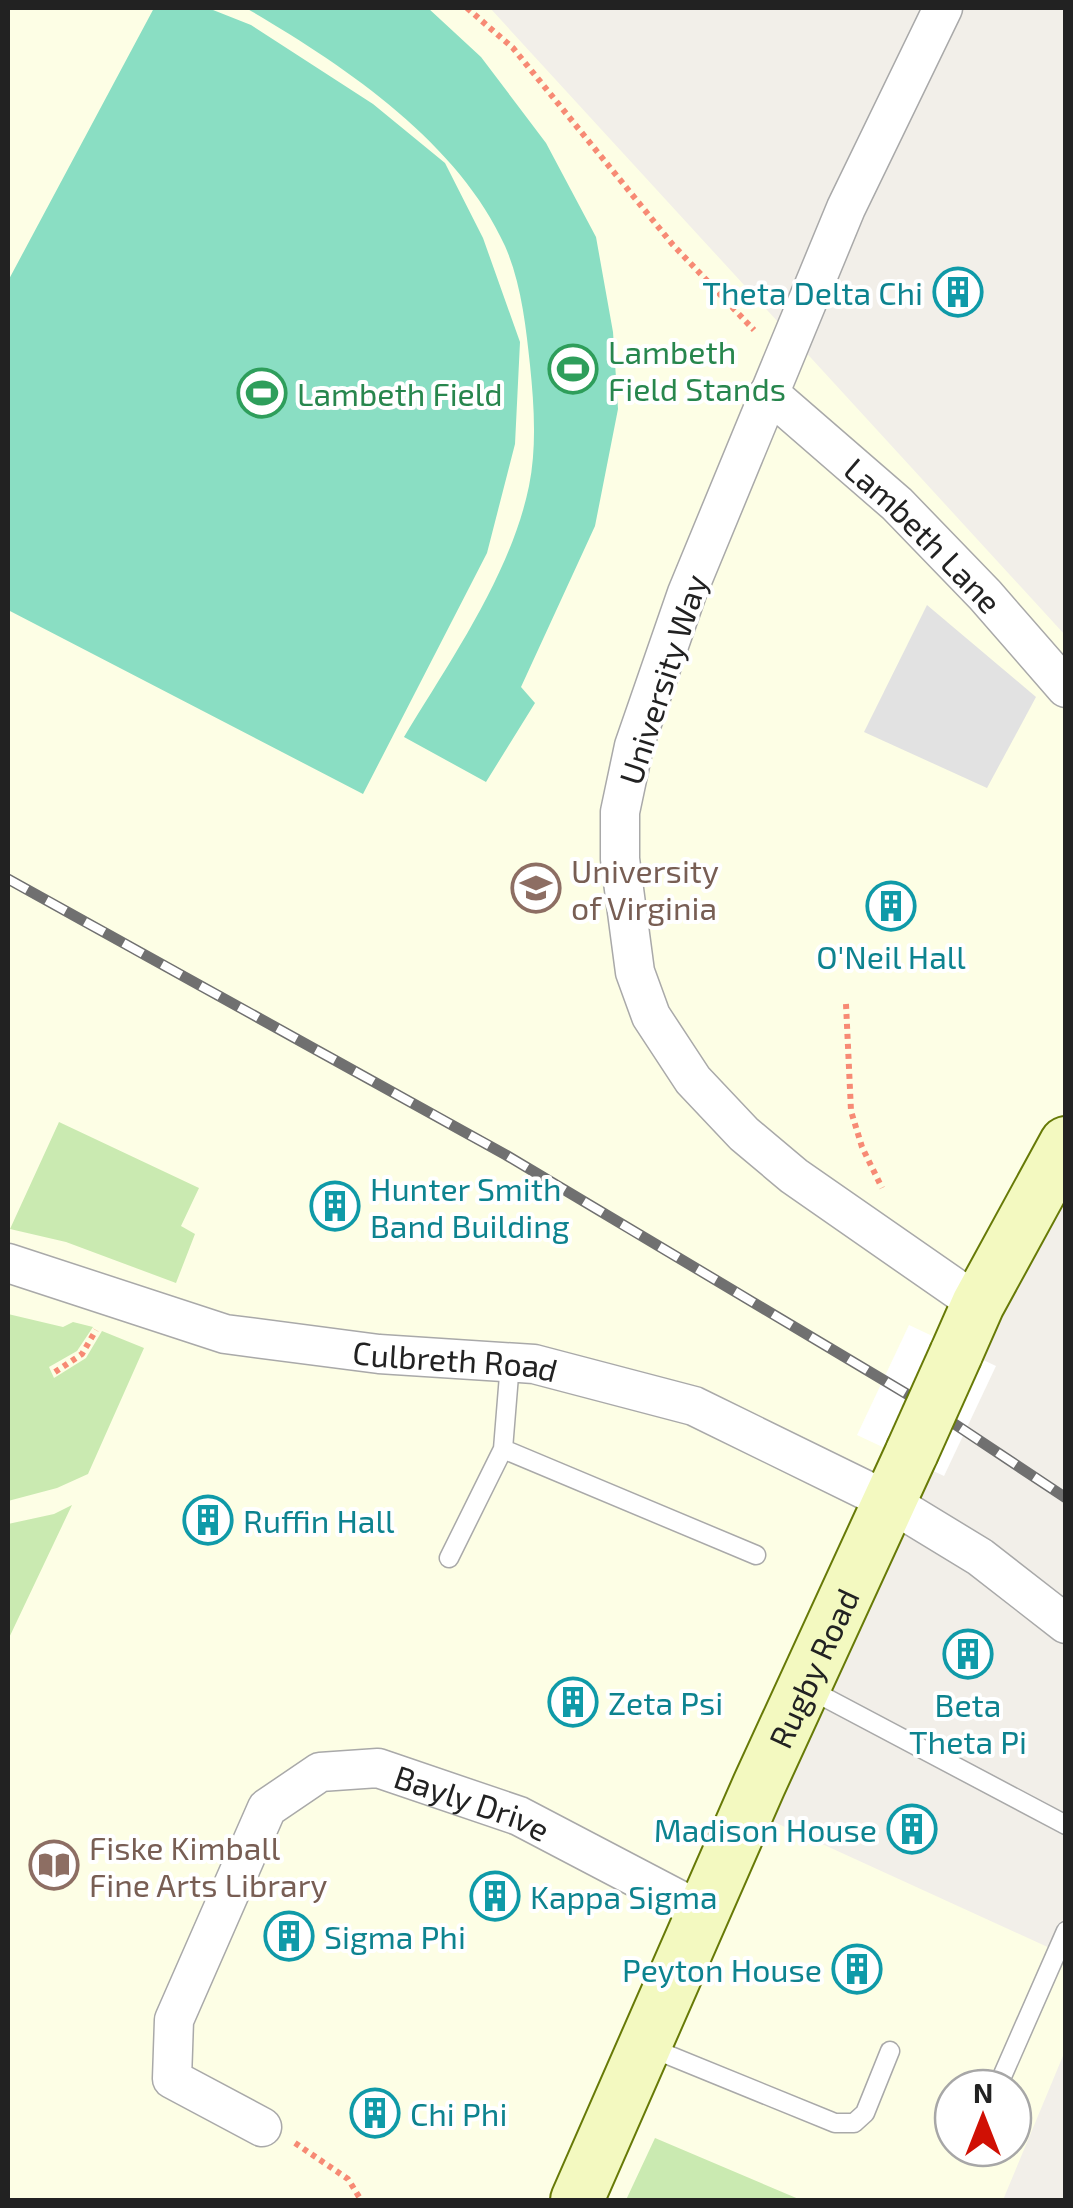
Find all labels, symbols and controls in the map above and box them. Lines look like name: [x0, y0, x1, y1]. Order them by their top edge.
building icon: Theta Delta Chi: [932, 266, 984, 318]
place label: Theta Delta Chi: [702, 273, 923, 311]
place label: Lambeth Field Stands: [608, 332, 786, 407]
sports icon: Lambeth Field Stands: [547, 343, 599, 395]
sports icon: Lambeth Field: [236, 367, 288, 419]
place label: Lambeth Field: [297, 374, 503, 412]
street label: Lambeth Lane: [838, 449, 1010, 620]
street label: University Way: [610, 569, 714, 789]
place label: University of Virginia: [571, 851, 719, 926]
school or university icon: University of Virginia: [510, 862, 562, 914]
building icon: O'Neil Hall: [865, 880, 917, 932]
place label: O'Neil Hall: [816, 937, 966, 975]
place label: Hunter Smith Band Building: [370, 1169, 570, 1244]
building icon: Hunter Smith Band Building: [309, 1180, 361, 1232]
street label: Culbreth Road: [350, 1332, 562, 1388]
building icon: Ruffin Hall: [182, 1494, 234, 1546]
place label: Ruffin Hall: [243, 1501, 395, 1539]
street label: Rugby Road: [760, 1582, 866, 1754]
building icon: Beta Theta Pi: [942, 1628, 994, 1680]
building icon: Zeta Psi: [547, 1676, 599, 1728]
place label: Zeta Psi: [608, 1683, 723, 1721]
place label: Beta Theta Pi: [909, 1685, 1027, 1760]
street label: Bayly Drive: [390, 1756, 557, 1848]
building icon: Madison House: [886, 1803, 938, 1855]
place label: Madison House: [654, 1810, 877, 1848]
place label: Fiske Kimball Fine Arts Library: [89, 1828, 328, 1903]
library icon: Fiske Kimball Fine Arts Library: [28, 1839, 80, 1891]
building icon: Kappa Sigma: [469, 1870, 521, 1922]
place label: Kappa Sigma: [530, 1877, 718, 1915]
building icon: Sigma Phi: [263, 1910, 315, 1962]
place label: Sigma Phi: [324, 1917, 466, 1955]
building icon: Peyton House: [831, 1943, 883, 1995]
place label: Peyton House: [622, 1950, 822, 1988]
north arrow: [933, 2068, 1033, 2168]
text: N: [973, 2075, 993, 2109]
building icon: Chi Phi: [349, 2087, 401, 2139]
place label: Chi Phi: [410, 2094, 507, 2132]

